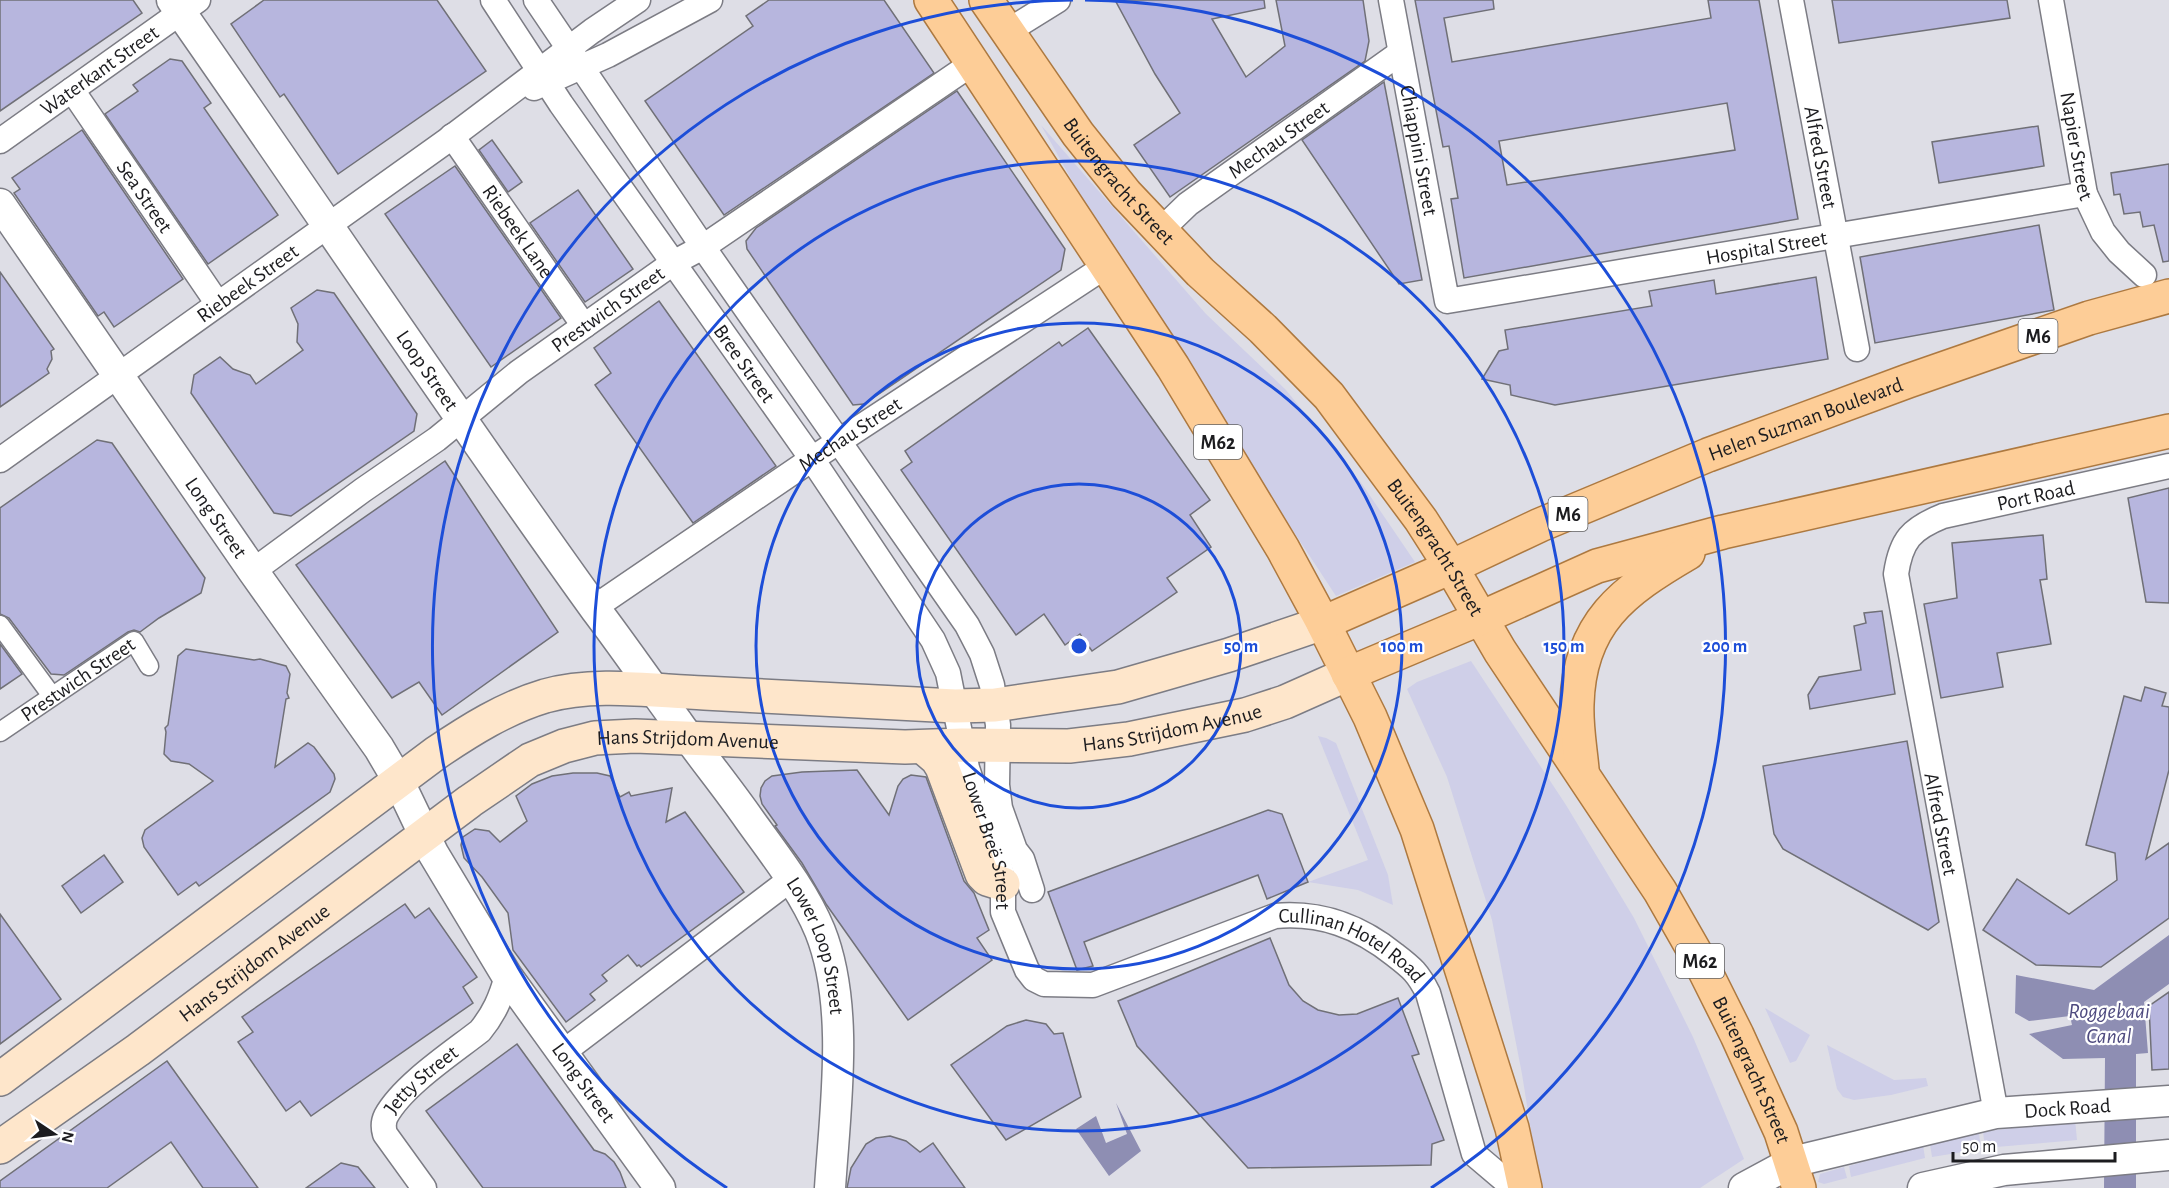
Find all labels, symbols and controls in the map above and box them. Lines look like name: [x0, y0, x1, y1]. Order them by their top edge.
street label: Waterkant Street: [37, 21, 163, 120]
street label: Chiappini Street: [1396, 84, 1441, 218]
street label: Napier Street: [2056, 90, 2097, 204]
street label: Mechau Street: [1225, 97, 1333, 183]
street label: Alfred Street: [1800, 104, 1840, 211]
street label: Buitengracht Street: [1059, 114, 1178, 249]
street label: Sea Street: [113, 157, 176, 237]
street label: Riebeek Lane: [478, 181, 557, 282]
street label: Hospital Street: [1704, 227, 1829, 268]
street label: Riebeek Street: [193, 240, 302, 327]
street label: Prestwich Street: [548, 263, 668, 357]
road number: M6: [2018, 319, 2058, 353]
street label: Bree Street: [709, 321, 779, 407]
street label: Loop Street: [392, 327, 462, 415]
street label: Helen Suzman Boulevard: [1706, 374, 1906, 465]
street label: Mechau Street: [795, 393, 906, 476]
road number: M62: [1194, 425, 1242, 459]
street label: Long Street: [181, 474, 251, 562]
street label: Buitengracht Street: [1383, 475, 1487, 620]
street label: Port Road: [1995, 477, 2077, 515]
road number: M6: [1548, 497, 1588, 531]
street label: Prestwich Street: [17, 633, 139, 726]
centre of rings: [1069, 636, 1089, 656]
text: 50 m: [1224, 638, 1258, 656]
text: 100 m: [1381, 638, 1423, 656]
text: 150 m: [1544, 638, 1584, 656]
text: 200 m: [1703, 638, 1747, 656]
street label: Hans Strijdom Avenue: [1081, 700, 1264, 755]
street label: Hans Strijdom Avenue: [596, 726, 779, 753]
street label: Lower Breë Street: [958, 769, 1013, 910]
street label: Alfred Street: [1920, 771, 1961, 877]
street label: Lower Loop Street: [782, 874, 847, 1016]
street label: Hans Strijdom Avenue: [175, 900, 334, 1026]
street label: Cullinan Hotel Road: [1278, 905, 1429, 986]
road number: M62: [1676, 944, 1724, 978]
street label: Buitengracht Street: [1709, 993, 1794, 1146]
water label: Roggebaai Canal: [2068, 1000, 2150, 1047]
street label: Long Street: [548, 1039, 619, 1127]
street label: Jetty Street: [380, 1041, 462, 1118]
street label: Dock Road: [2023, 1095, 2112, 1122]
north arrow: [24, 1104, 84, 1164]
scale bar: [1953, 1125, 2115, 1163]
text: N: [59, 1130, 77, 1144]
text: 50 m: [1962, 1138, 1996, 1156]

